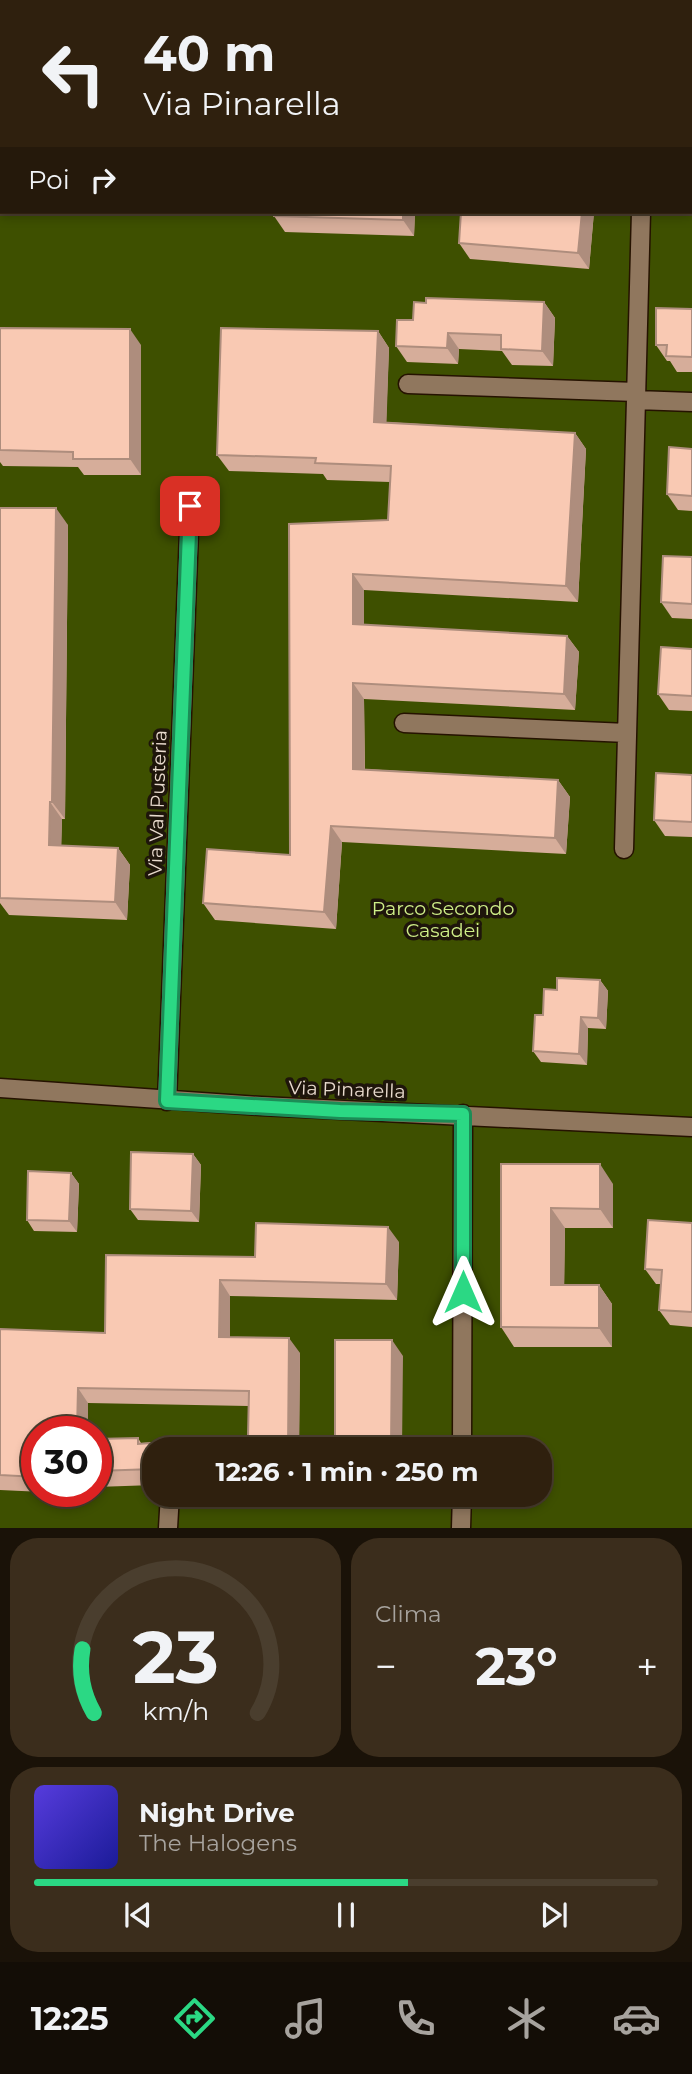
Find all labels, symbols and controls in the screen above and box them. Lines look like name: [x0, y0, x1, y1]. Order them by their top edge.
text: 40 m: [143, 24, 275, 83]
icon: left: [28, 28, 119, 119]
text: Via Pinarella: [143, 84, 341, 123]
icon: right: [84, 161, 122, 199]
text: Poi: [28, 164, 70, 196]
pin: [160, 476, 220, 536]
icon: arrive: [171, 487, 209, 525]
street label: Via Val Pusteria: [143, 730, 172, 876]
park label: Parco Secondo Casadei: [372, 897, 514, 942]
street label: Via Pinarella: [288, 1076, 406, 1103]
position arrow: [426, 1255, 500, 1329]
speed limit sign: 30: [21, 1416, 112, 1507]
text: 12:26 · 1 min · 250 m: [215, 1456, 479, 1488]
text: Clima: [375, 1600, 442, 1628]
text: 23: [132, 1614, 219, 1702]
text: 23°: [475, 1635, 558, 1698]
text: −: [375, 1643, 397, 1690]
text: +: [636, 1643, 658, 1690]
text: km/h: [142, 1696, 209, 1726]
text: Night Drive: [139, 1797, 295, 1829]
text: The Halogens: [139, 1829, 297, 1857]
icon: previous: [119, 1896, 157, 1934]
icon: pause: [327, 1896, 365, 1934]
icon: next: [535, 1896, 573, 1934]
icon: directions: [170, 1994, 219, 2043]
icon: music: [281, 1994, 330, 2043]
icon: phone: [391, 1994, 440, 2043]
icon: climate: [502, 1994, 551, 2043]
icon: car: [612, 1994, 661, 2043]
text: 12:25: [31, 1999, 109, 2038]

